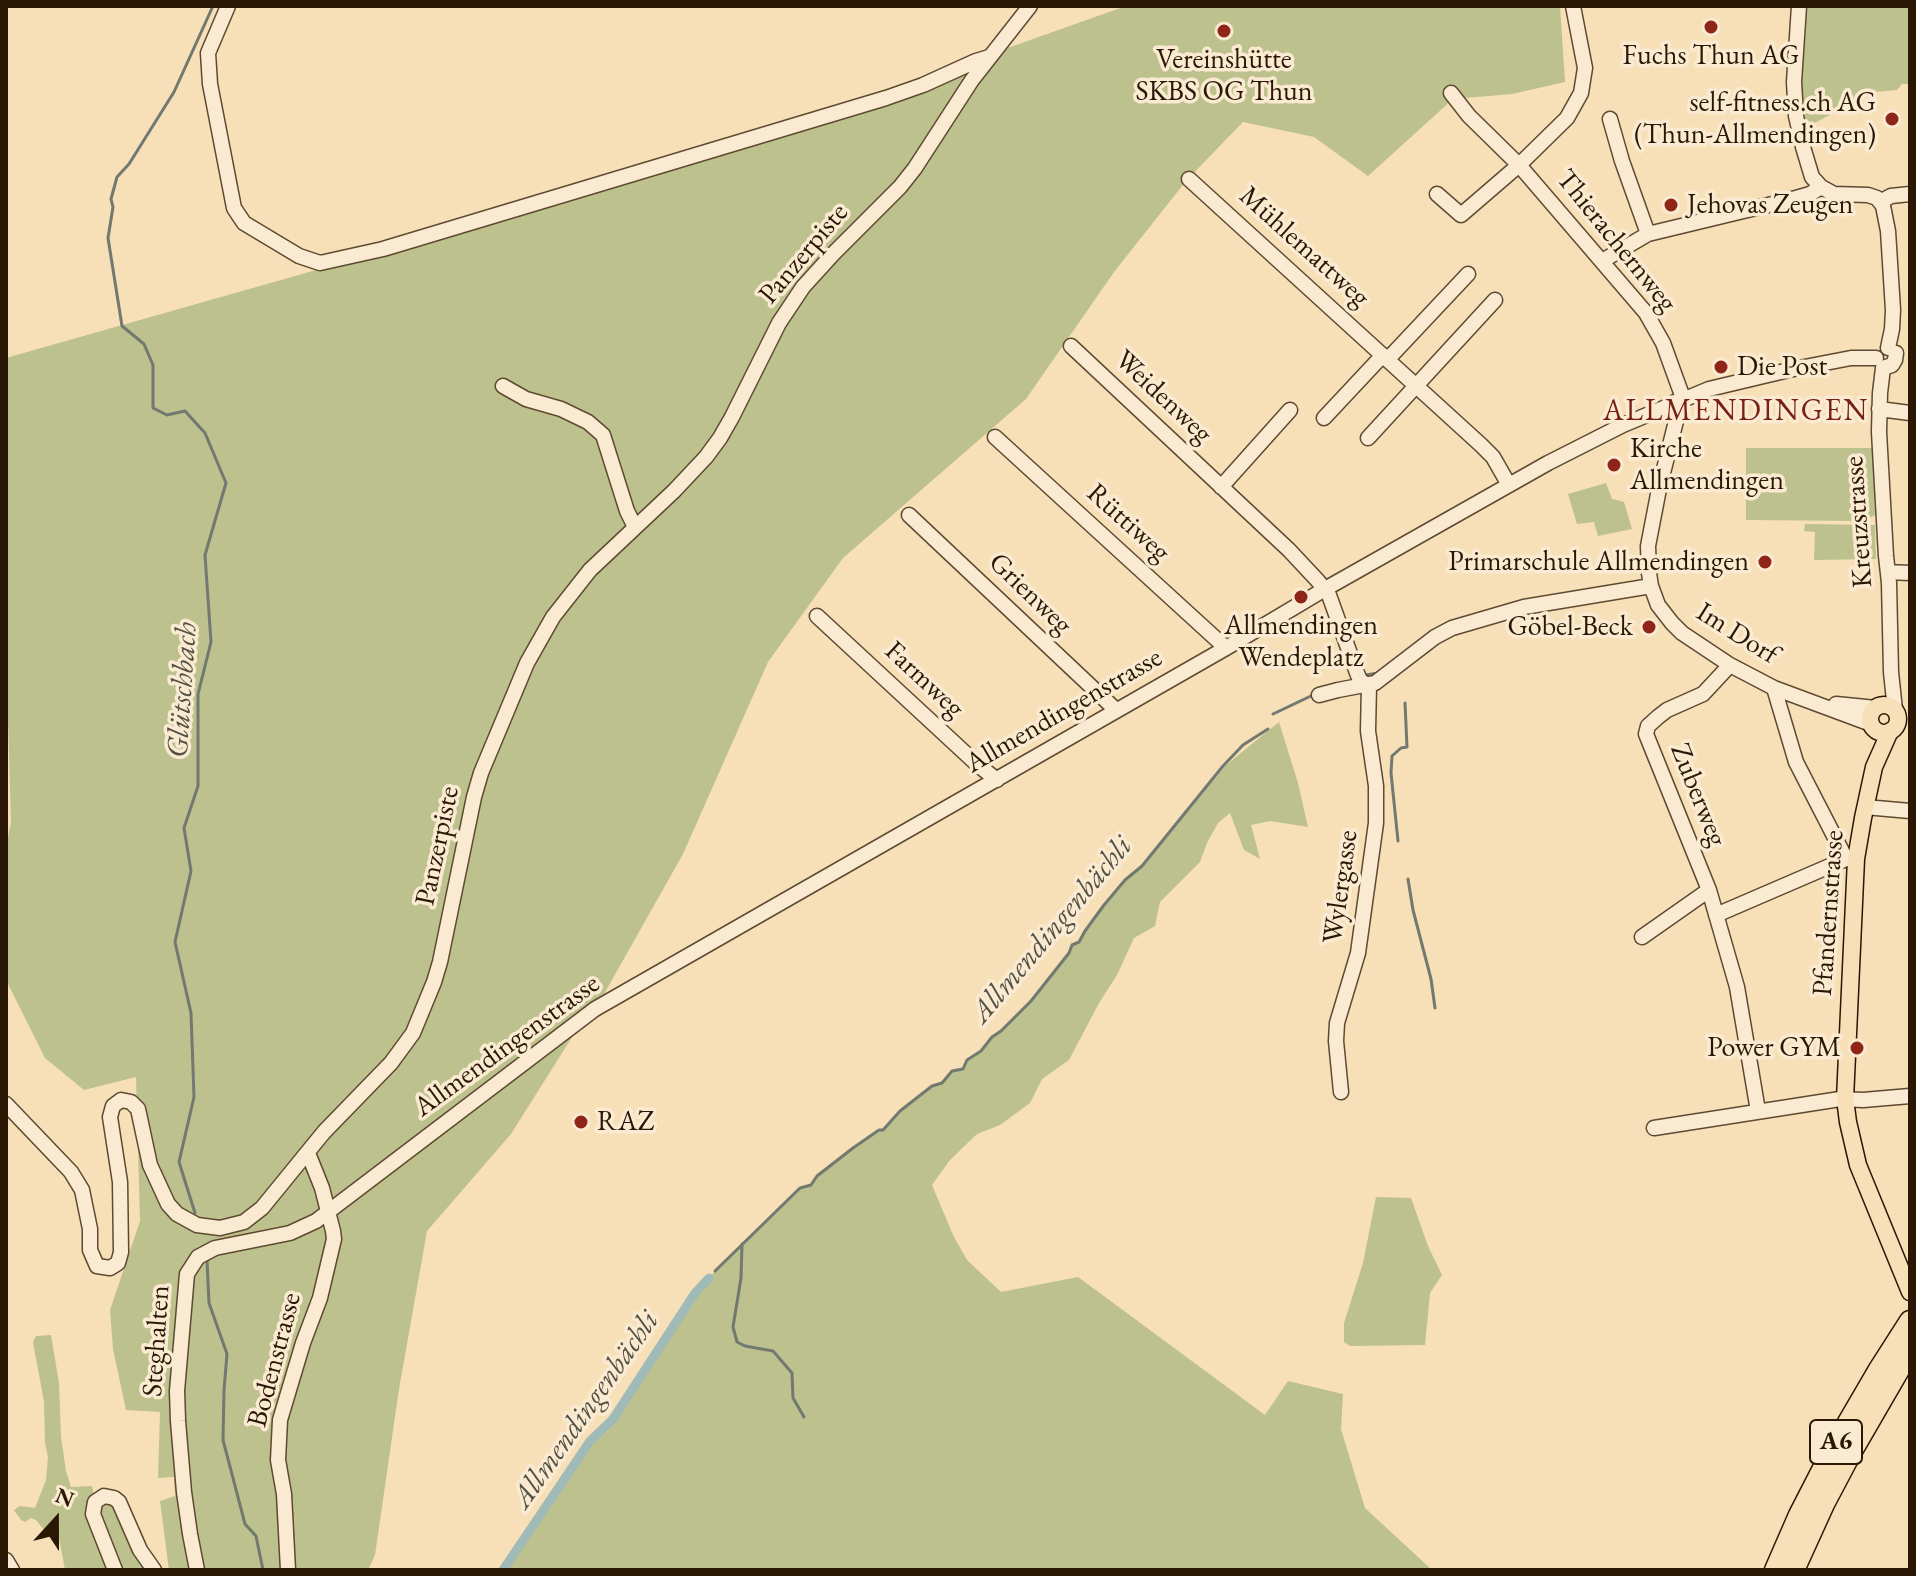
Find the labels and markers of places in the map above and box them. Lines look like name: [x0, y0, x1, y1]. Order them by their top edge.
marker: Fuchs Thun AG: [1702, 18, 1720, 36]
marker: Vereinshütte SKBS OG Thun: [1215, 22, 1233, 40]
place label: Fuchs Thun AG: [1623, 39, 1799, 73]
place label: Vereinshütte SKBS OG Thun: [1135, 43, 1313, 109]
place label: self-fitness.ch AG (Thun-Allmendingen): [1634, 86, 1876, 152]
marker: self-fitness.ch AG (Thun-Allmendingen): [1883, 110, 1901, 128]
place label: Jehovas Zeugen: [1687, 188, 1853, 222]
marker: Jehovas Zeugen: [1662, 196, 1680, 214]
place label: Die Post: [1737, 350, 1827, 384]
marker: Die Post: [1712, 358, 1730, 376]
place label: Kirche Allmendingen: [1630, 432, 1784, 498]
marker: Kirche Allmendingen: [1605, 456, 1623, 474]
place label: Primarschule Allmendingen: [1448, 545, 1749, 579]
marker: Primarschule Allmendingen: [1756, 553, 1774, 571]
marker: Allmendingen Wendeplatz: [1292, 588, 1310, 606]
place label: Allmendingen Wendeplatz: [1224, 609, 1378, 675]
place label: Göbel-Beck: [1507, 610, 1633, 644]
marker: Göbel-Beck: [1640, 618, 1658, 636]
place label: Power GYM: [1707, 1031, 1841, 1065]
marker: Power GYM: [1848, 1039, 1866, 1057]
place label: RAZ: [597, 1105, 654, 1139]
marker: RAZ: [572, 1113, 590, 1131]

